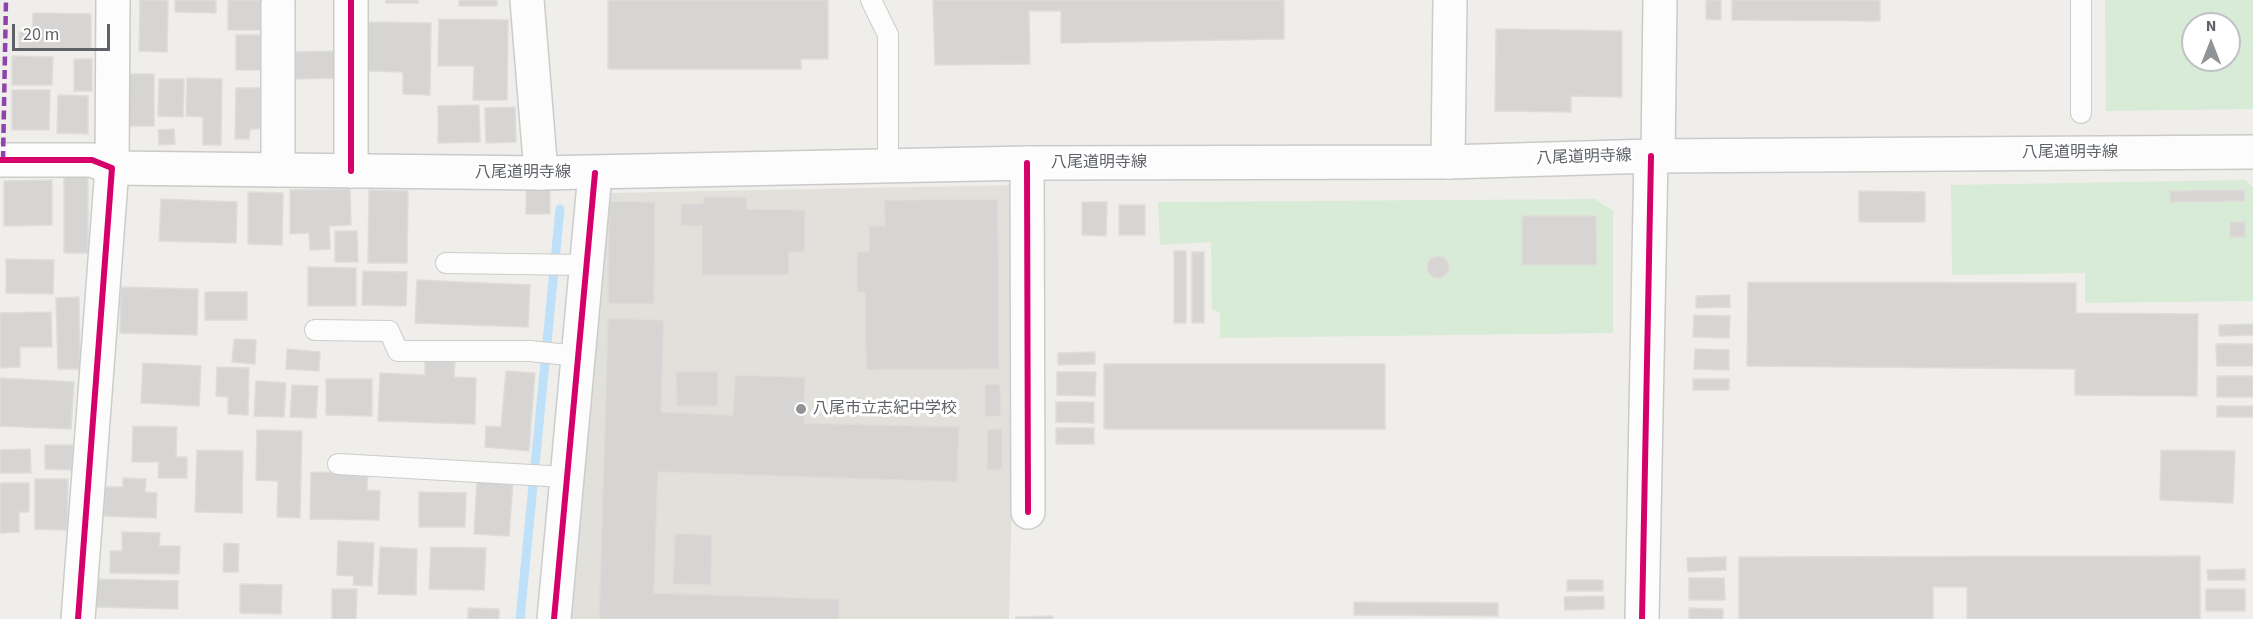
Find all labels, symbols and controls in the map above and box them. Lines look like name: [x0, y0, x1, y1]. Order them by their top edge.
scale bar: [15, 12, 112, 50]
north arrow: [2181, 12, 2241, 72]
text: N: [2206, 15, 2216, 37]
text: 20 m: [23, 22, 59, 47]
street label: 八尾道明寺線: [2022, 143, 2118, 163]
street label: 八尾道明寺線: [1536, 147, 1632, 169]
street label: 八尾道明寺線: [1051, 153, 1147, 173]
street label: 八尾道明寺線: [475, 163, 571, 183]
place label: 八尾市立志紀中学校: [813, 399, 957, 419]
marker: 八尾市立志紀中学校: [794, 402, 808, 416]

